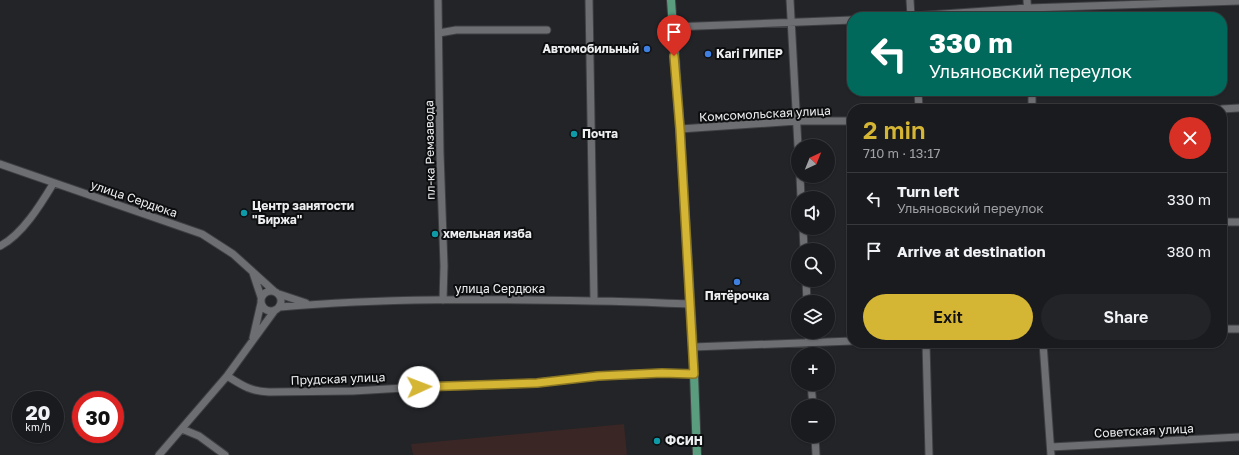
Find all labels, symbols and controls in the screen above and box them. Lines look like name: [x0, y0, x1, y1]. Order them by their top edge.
pin: [657, 15, 691, 56]
icon: arrive: [663, 21, 685, 43]
text: 330 m: [929, 26, 1013, 59]
icon: left: [863, 28, 915, 80]
place label: Автомобильный: [542, 41, 639, 56]
marker: Автомобильный: [642, 44, 652, 54]
place label: Kari ГИПЕР: [716, 46, 783, 61]
marker: Kari ГИПЕР: [703, 49, 713, 59]
text: Ульяновский переулок: [929, 60, 1132, 82]
street label: пл-ка Ремзавода: [421, 100, 438, 200]
street label: Комсомольская улица: [699, 103, 831, 124]
text: 2 min: [863, 115, 925, 144]
button: close: [1169, 117, 1211, 159]
place label: Почта: [582, 126, 618, 141]
marker: Почта: [569, 129, 579, 139]
north arrow: [791, 139, 835, 183]
map controls: [791, 139, 835, 443]
text: 710 m · 13:17: [863, 145, 940, 161]
street label: улица Сердюка: [89, 177, 179, 220]
text: Turn left: [897, 182, 959, 200]
icon: left: [863, 188, 885, 210]
text: 330 m: [1167, 190, 1211, 208]
button: sound: [791, 191, 835, 235]
place label: Центр занятости "Биржа": [252, 198, 354, 227]
text: Ульяновский переулок: [897, 200, 1044, 216]
marker: Центр занятости "Биржа": [239, 208, 249, 218]
place label: хмельная изба: [443, 226, 532, 241]
marker: хмельная изба: [430, 229, 440, 239]
icon: arrive: [863, 240, 885, 262]
text: Arrive at destination: [897, 242, 1046, 260]
text: 380 m: [1167, 242, 1211, 260]
button: search: [791, 243, 835, 287]
marker: Пятёрочка: [732, 277, 742, 287]
street label: улица Сердюка: [455, 281, 545, 296]
place label: Пятёрочка: [705, 288, 769, 303]
button: Exit: [863, 294, 1033, 340]
button: Share: [1041, 294, 1211, 340]
button: layers: [791, 295, 835, 339]
button: +: [791, 347, 835, 391]
position arrow: [398, 366, 440, 408]
street label: Прудская улица: [290, 369, 386, 388]
speed limit sign: 30: [72, 391, 124, 443]
button: −: [791, 399, 835, 443]
text: 20: [25, 400, 51, 424]
street label: Советская улица: [1094, 420, 1194, 441]
text: km/h: [25, 421, 51, 433]
place label: ФСИН: [665, 433, 703, 448]
marker: ФСИН: [652, 436, 662, 446]

